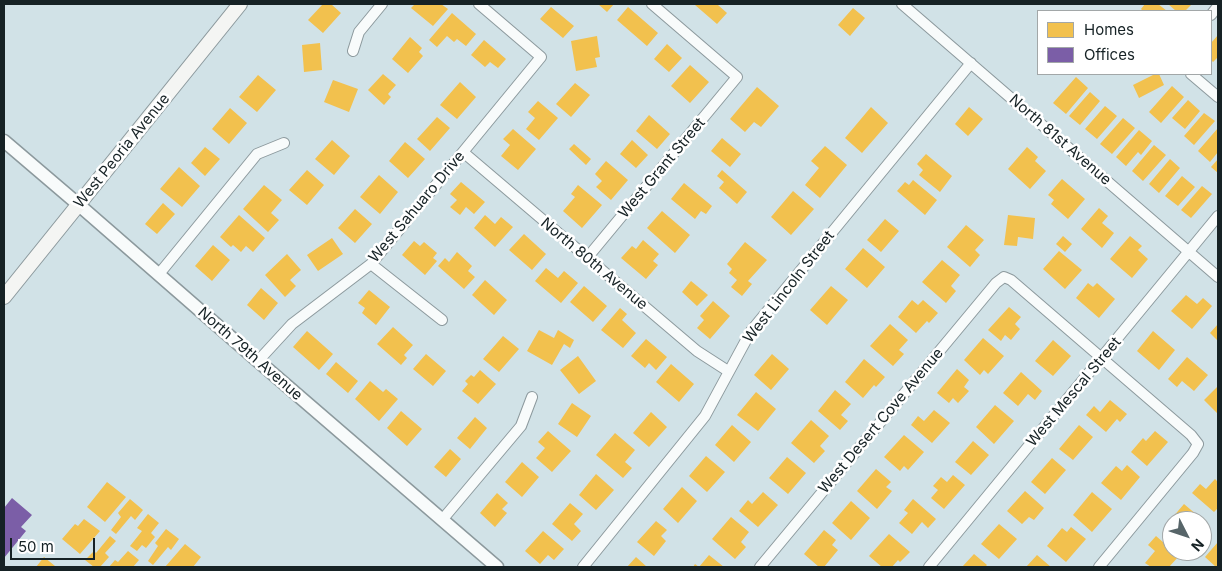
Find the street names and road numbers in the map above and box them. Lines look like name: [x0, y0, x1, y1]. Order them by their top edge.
street label: West Peoria Avenue: [70, 90, 174, 212]
street label: North 81st Avenue: [1005, 91, 1115, 189]
street label: West Grant Street: [615, 114, 709, 222]
street label: West Sahuaro Drive: [365, 148, 469, 266]
street label: North 80th Avenue: [537, 214, 651, 314]
street label: West Lincoln Street: [740, 227, 838, 347]
street label: North 79th Avenue: [194, 304, 306, 404]
street label: West Mescal Street: [1023, 334, 1125, 450]
street label: West Desert Cove Avenue: [815, 345, 947, 497]

